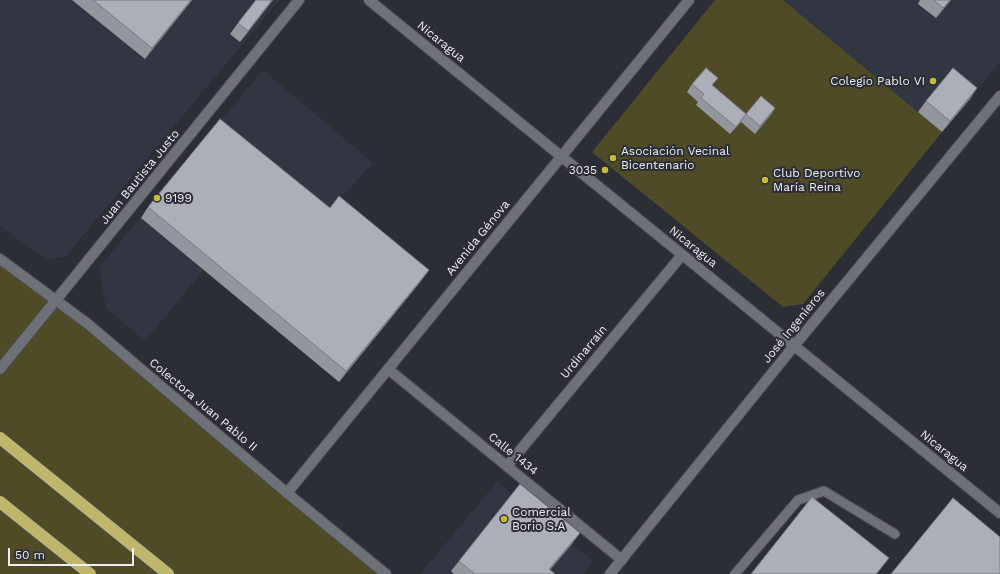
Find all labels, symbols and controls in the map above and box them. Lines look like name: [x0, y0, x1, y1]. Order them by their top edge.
street label: Nicaragua: [414, 18, 468, 66]
place label: Colegio Pablo VI: [830, 74, 925, 88]
marker: Colegio Pablo VI: [928, 76, 938, 86]
street label: Juan Bautista Justo: [97, 127, 183, 227]
place label: Asociación Vecinal Bicentenario: [621, 144, 730, 172]
marker: Asociación Vecinal Bicentenario: [608, 153, 618, 163]
place label: 3035: [569, 163, 597, 177]
marker: 3035: [600, 165, 610, 175]
place label: Club Deportivo María Reina: [773, 166, 860, 194]
marker: Club Deportivo María Reina: [760, 175, 770, 185]
place label: 9199: [165, 191, 192, 205]
marker: 9199: [152, 193, 162, 203]
street label: Avenida Génova: [443, 197, 513, 279]
street label: Nicaragua: [666, 223, 720, 271]
street label: José Ingenieros: [760, 286, 828, 366]
street label: Urdinarrain: [558, 322, 610, 382]
street label: Colectora Juan Pablo II: [146, 356, 260, 454]
street label: Nicaragua: [917, 427, 971, 475]
street label: Calle 1434: [485, 430, 541, 478]
place label: Comercial Borio S.A: [512, 505, 571, 533]
marker: Comercial Borio S.A: [499, 514, 509, 524]
scale bar: [10, 540, 136, 566]
text: 50 m: [15, 548, 45, 562]

